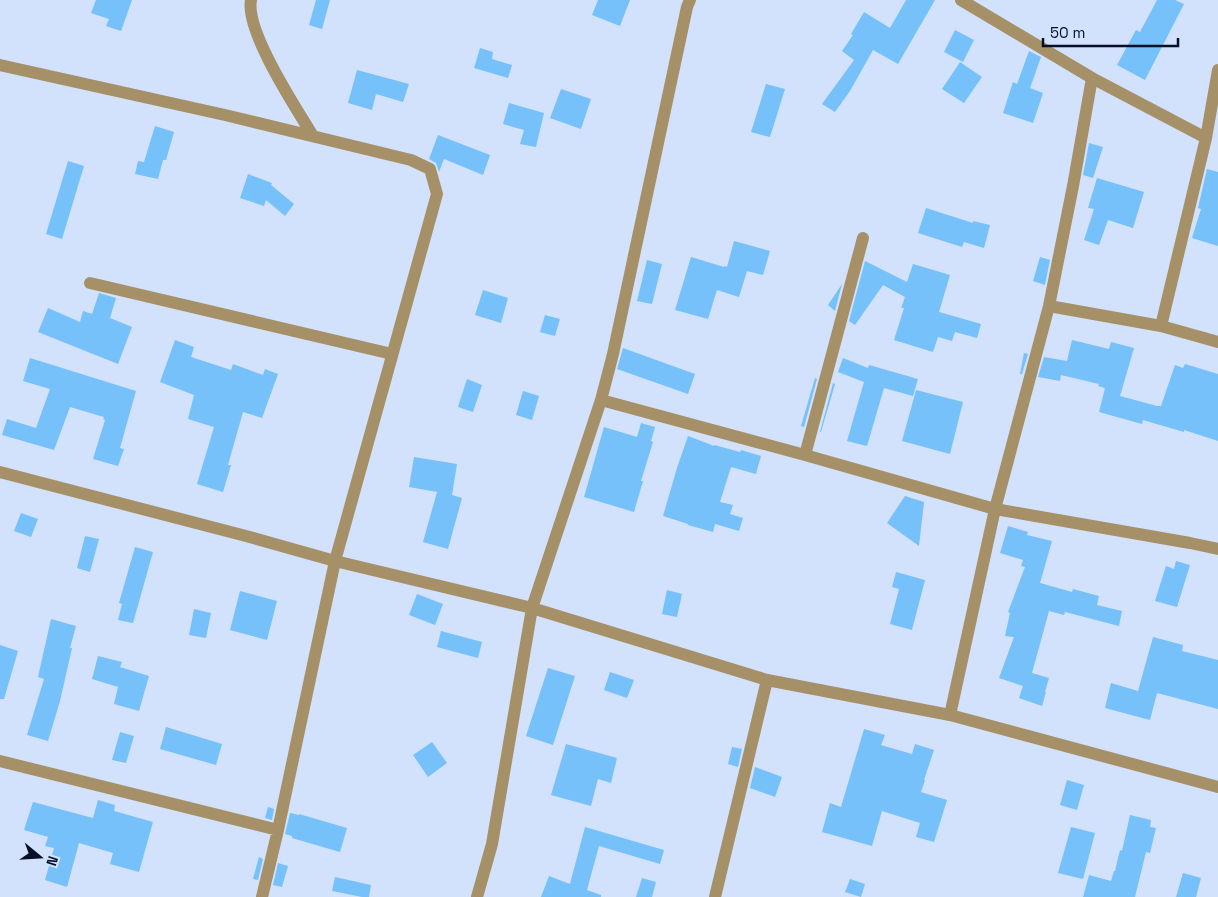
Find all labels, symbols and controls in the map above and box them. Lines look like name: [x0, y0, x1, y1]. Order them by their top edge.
scale bar: [1043, 15, 1178, 47]
text: 50 m: [1050, 23, 1085, 42]
north arrow: [15, 832, 65, 882]
text: N: [42, 854, 62, 868]

